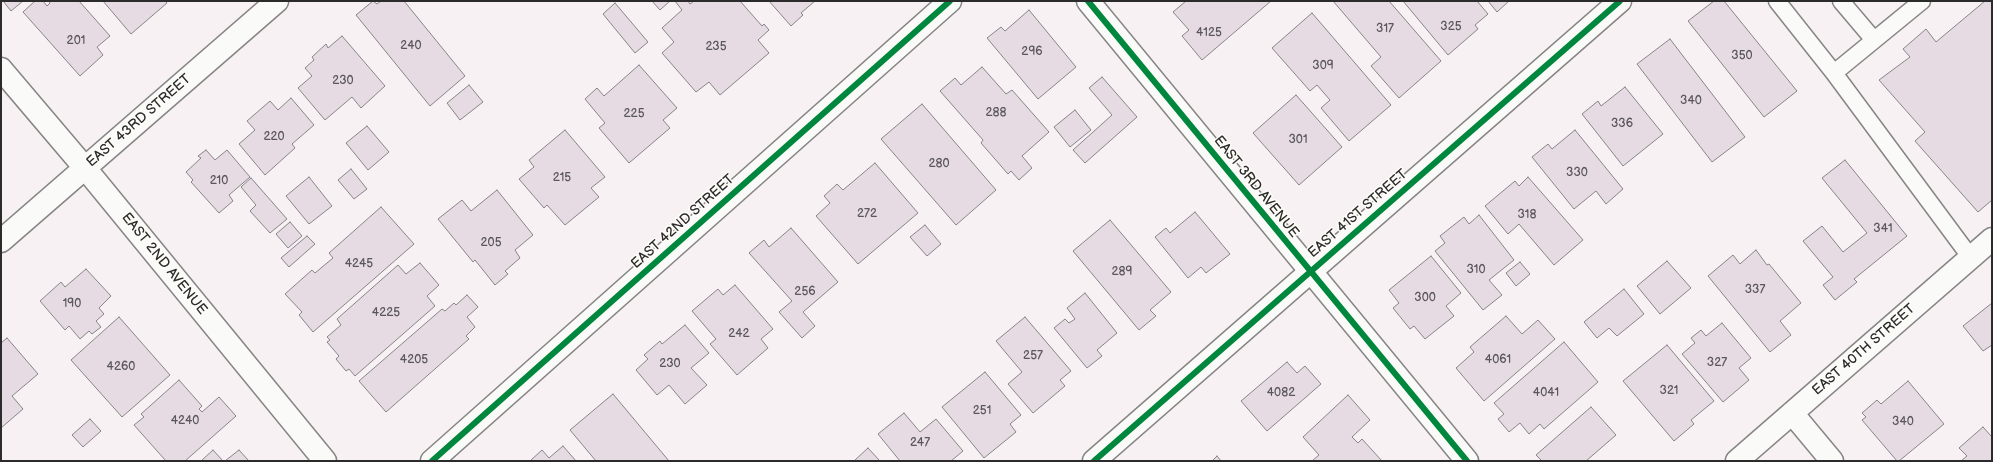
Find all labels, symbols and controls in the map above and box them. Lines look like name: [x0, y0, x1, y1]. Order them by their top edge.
house number: 325: [1440, 20, 1462, 34]
house number: 317: [1376, 22, 1394, 36]
house number: 4125: [1196, 26, 1222, 40]
house number: 201: [67, 34, 85, 48]
house number: 240: [400, 39, 422, 53]
house number: 235: [705, 40, 727, 54]
house number: 296: [1021, 45, 1043, 59]
house number: 350: [1731, 49, 1753, 63]
house number: 309: [1312, 59, 1334, 73]
street label: EAST 43RD STREET: [83, 71, 195, 171]
house number: 230: [332, 74, 354, 88]
house number: 340: [1680, 94, 1702, 108]
house number: 288: [985, 106, 1007, 120]
house number: 225: [623, 107, 645, 121]
house number: 336: [1611, 117, 1633, 131]
house number: 220: [263, 130, 285, 144]
street label: EAST 3RD AVENUE: [1210, 133, 1302, 241]
house number: 301: [1288, 133, 1308, 147]
house number: 280: [928, 157, 950, 171]
street label: EAST 41ST STREET: [1305, 166, 1411, 262]
house number: 330: [1566, 166, 1588, 180]
house number: 215: [553, 171, 571, 185]
street label: EAST 42ND STREET: [628, 171, 738, 273]
house number: 210: [210, 174, 228, 188]
house number: 272: [857, 207, 877, 221]
house number: 318: [1517, 208, 1537, 222]
street label: EAST 2ND AVENUE: [118, 210, 210, 318]
house number: 341: [1873, 222, 1893, 236]
house number: 205: [480, 236, 502, 250]
house number: 4245: [345, 257, 373, 271]
house number: 310: [1466, 263, 1486, 277]
house number: 289: [1111, 265, 1133, 279]
house number: 337: [1745, 283, 1765, 297]
house number: 256: [794, 285, 816, 299]
house number: 300: [1414, 291, 1436, 305]
house number: 190: [63, 297, 81, 311]
street label: EAST 40TH STREET: [1809, 301, 1919, 399]
house number: 4225: [372, 306, 400, 320]
house number: 242: [728, 327, 750, 341]
house number: 257: [1023, 349, 1043, 363]
house number: 4205: [400, 353, 428, 367]
house number: 4061: [1485, 353, 1511, 367]
house number: 327: [1707, 356, 1727, 370]
house number: 230: [659, 357, 681, 371]
house number: 4260: [107, 360, 135, 374]
house number: 321: [1660, 384, 1678, 398]
house number: 4082: [1267, 386, 1295, 400]
house number: 4041: [1533, 386, 1559, 400]
house number: 251: [973, 404, 991, 418]
house number: 4240: [171, 414, 199, 428]
house number: 340: [1892, 415, 1914, 429]
house number: 247: [910, 436, 930, 450]

